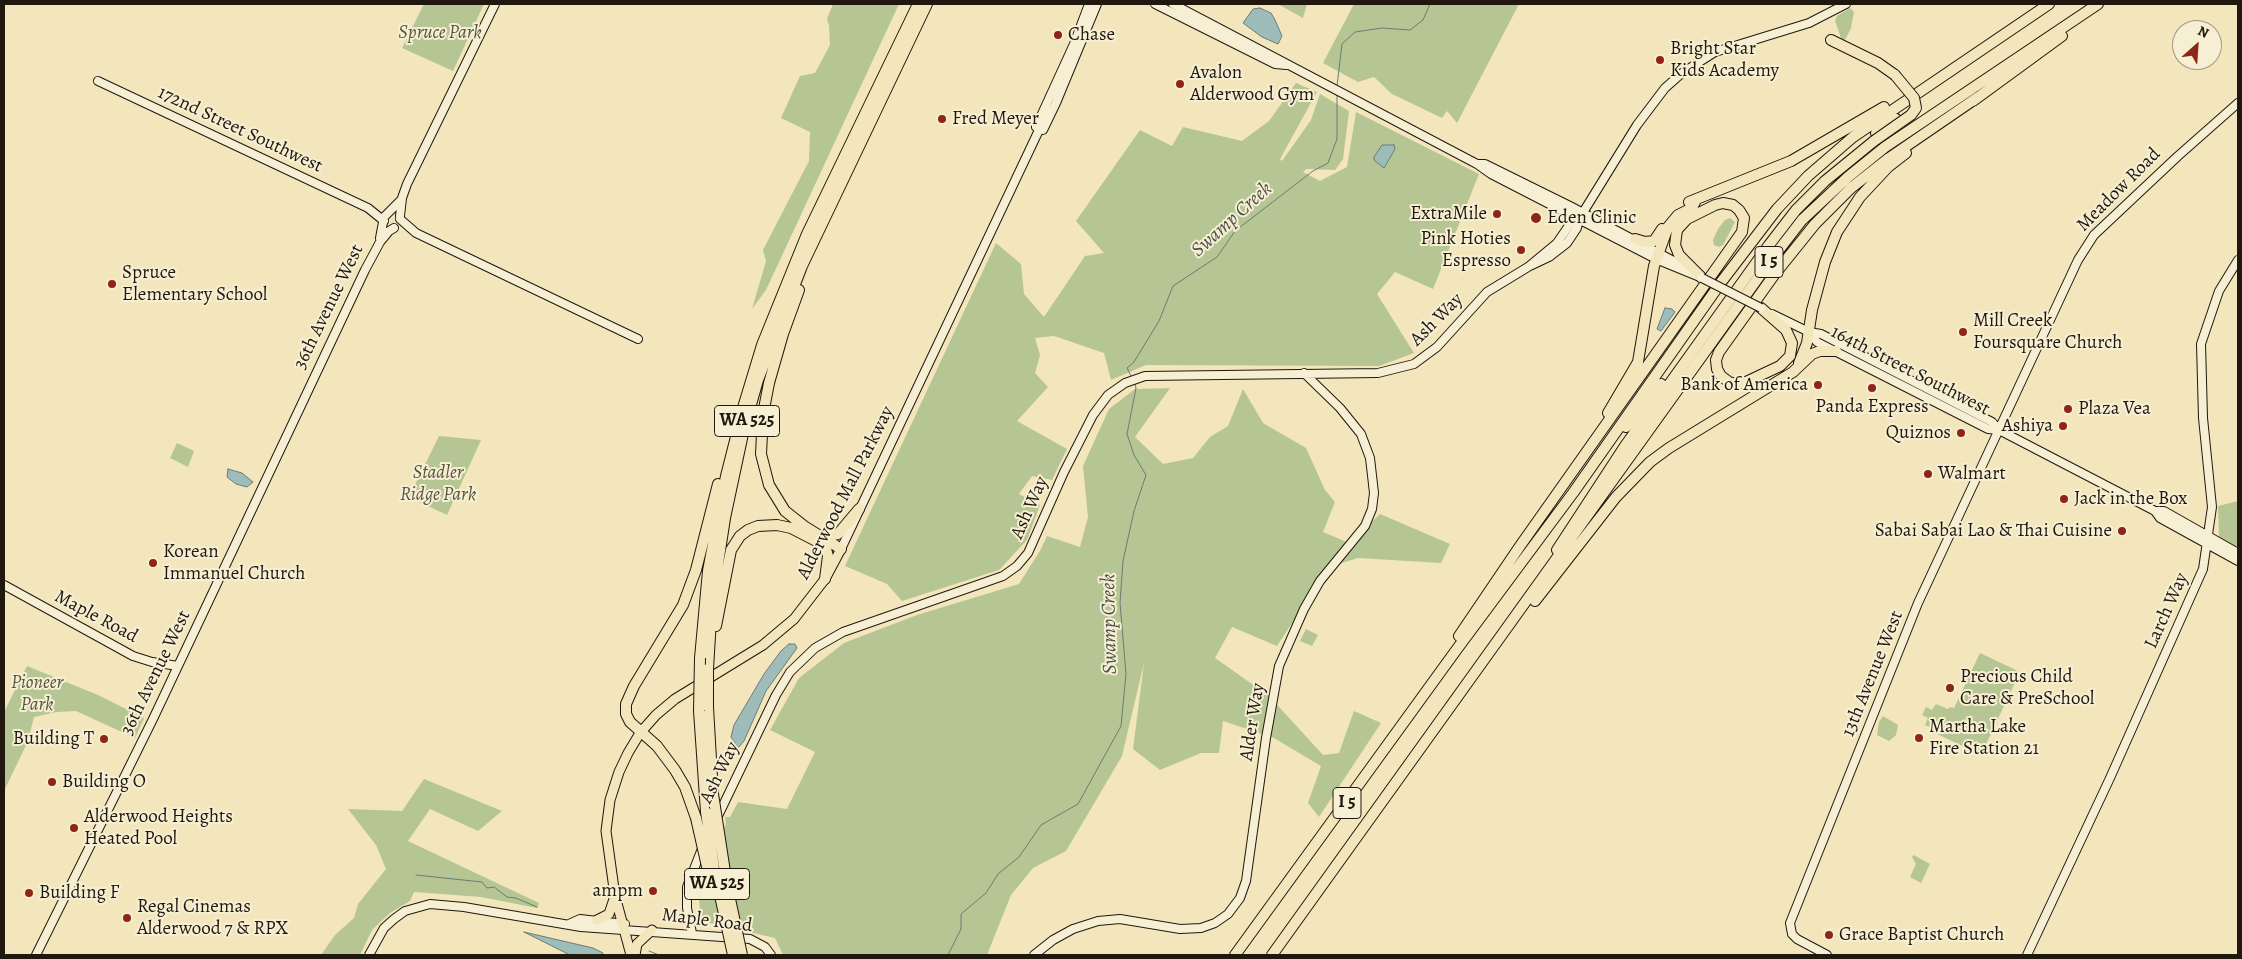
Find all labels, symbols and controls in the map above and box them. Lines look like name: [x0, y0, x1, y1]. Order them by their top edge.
north arrow: [2172, 20, 2222, 70]
text: N: [2195, 21, 2212, 43]
park label: Spruce Park: [398, 22, 482, 44]
place label: Chase: [1068, 24, 1115, 46]
marker: Chase: [1052, 29, 1064, 41]
place label: Bright Star Kids Academy: [1670, 38, 1779, 82]
marker: Bright Star Kids Academy: [1654, 54, 1666, 66]
place label: Avalon Alderwood Gym: [1190, 62, 1314, 106]
marker: Avalon Alderwood Gym: [1174, 78, 1186, 90]
street label: 172nd Street Southwest: [154, 82, 326, 178]
place label: Fred Meyer: [952, 108, 1039, 130]
marker: Fred Meyer: [936, 113, 948, 125]
street label: Meadow Road: [2072, 143, 2166, 237]
water label: Swamp Creek: [1187, 177, 1277, 263]
place label: ExtraMile: [1410, 203, 1487, 225]
place label: Eden Clinic: [1547, 207, 1636, 229]
marker: ExtraMile: [1491, 208, 1503, 220]
marker: Eden Clinic: [1529, 211, 1543, 225]
place label: Pink Hoties Espresso: [1421, 228, 1511, 272]
street label: 36th Avenue West: [289, 241, 369, 373]
marker: Pink Hoties Espresso: [1515, 244, 1527, 256]
road number: I 5: [1755, 246, 1783, 278]
place label: Spruce Elementary School: [122, 262, 267, 306]
marker: Spruce Elementary School: [106, 278, 118, 290]
street label: Ash Way: [1406, 289, 1468, 351]
place label: Mill Creek Foursquare Church: [1973, 310, 2122, 354]
street label: 164th Street Southwest: [1827, 321, 1993, 421]
marker: Mill Creek Foursquare Church: [1957, 326, 1969, 338]
place label: Bank of America: [1680, 374, 1808, 396]
marker: Bank of America: [1812, 379, 1824, 391]
marker: Panda Express: [1866, 382, 1878, 394]
place label: Panda Express: [1815, 396, 1929, 418]
place label: Plaza Vea: [2078, 398, 2151, 420]
street label: Alderwood Mall Parkway: [792, 403, 900, 583]
marker: Plaza Vea: [2062, 403, 2074, 415]
road number: WA 525: [714, 406, 780, 436]
place label: Ashiya: [2002, 415, 2053, 437]
marker: Ashiya: [2057, 420, 2069, 432]
place label: Quiznos: [1886, 422, 1951, 444]
marker: Quiznos: [1955, 427, 1967, 439]
park label: Stadler Ridge Park: [400, 462, 476, 506]
place label: Walmart: [1938, 463, 2006, 485]
marker: Walmart: [1922, 468, 1934, 480]
street label: Ash Way: [1006, 473, 1054, 543]
place label: Jack in the Box: [2074, 488, 2187, 510]
marker: Jack in the Box: [2058, 493, 2070, 505]
place label: Sabai Sabai Lao & Thai Cuisine: [1875, 520, 2112, 542]
marker: Sabai Sabai Lao & Thai Cuisine: [2116, 525, 2128, 537]
place label: Korean Immanuel Church: [163, 541, 305, 585]
marker: Korean Immanuel Church: [147, 557, 159, 569]
street label: Larch Way: [2140, 570, 2194, 652]
water label: Swamp Creek: [1097, 574, 1123, 674]
street label: Maple Road: [50, 586, 142, 648]
street label: 36th Avenue West: [116, 607, 196, 739]
street label: 13th Avenue West: [1837, 608, 1909, 740]
place label: Precious Child Care & PreSchool: [1960, 666, 2095, 710]
park label: Pioneer Park: [11, 672, 63, 716]
street label: Alder Way: [1236, 682, 1270, 762]
marker: Precious Child Care & PreSchool: [1944, 682, 1956, 694]
place label: Martha Lake Fire Station 21: [1929, 716, 2039, 760]
place label: Building T: [13, 728, 94, 750]
marker: Martha Lake Fire Station 21: [1913, 732, 1925, 744]
marker: Building T: [98, 733, 110, 745]
street label: Ash Way: [695, 738, 745, 808]
place label: Building O: [62, 771, 146, 793]
marker: Building O: [46, 776, 58, 788]
road number: I 5: [1333, 788, 1361, 818]
place label: Alderwood Heights Heated Pool: [84, 806, 233, 850]
marker: Alderwood Heights Heated Pool: [68, 822, 80, 834]
road number: WA 525: [684, 869, 750, 900]
place label: ampm: [592, 880, 643, 902]
place label: Building F: [39, 882, 120, 904]
marker: ampm: [647, 885, 659, 897]
marker: Building F: [23, 887, 35, 899]
place label: Regal Cinemas Alderwood 7 & RPX: [137, 896, 288, 940]
street label: Maple Road: [660, 904, 754, 938]
marker: Regal Cinemas Alderwood 7 & RPX: [121, 912, 133, 924]
place label: Grace Baptist Church: [1839, 924, 2004, 946]
marker: Grace Baptist Church: [1823, 929, 1835, 941]

